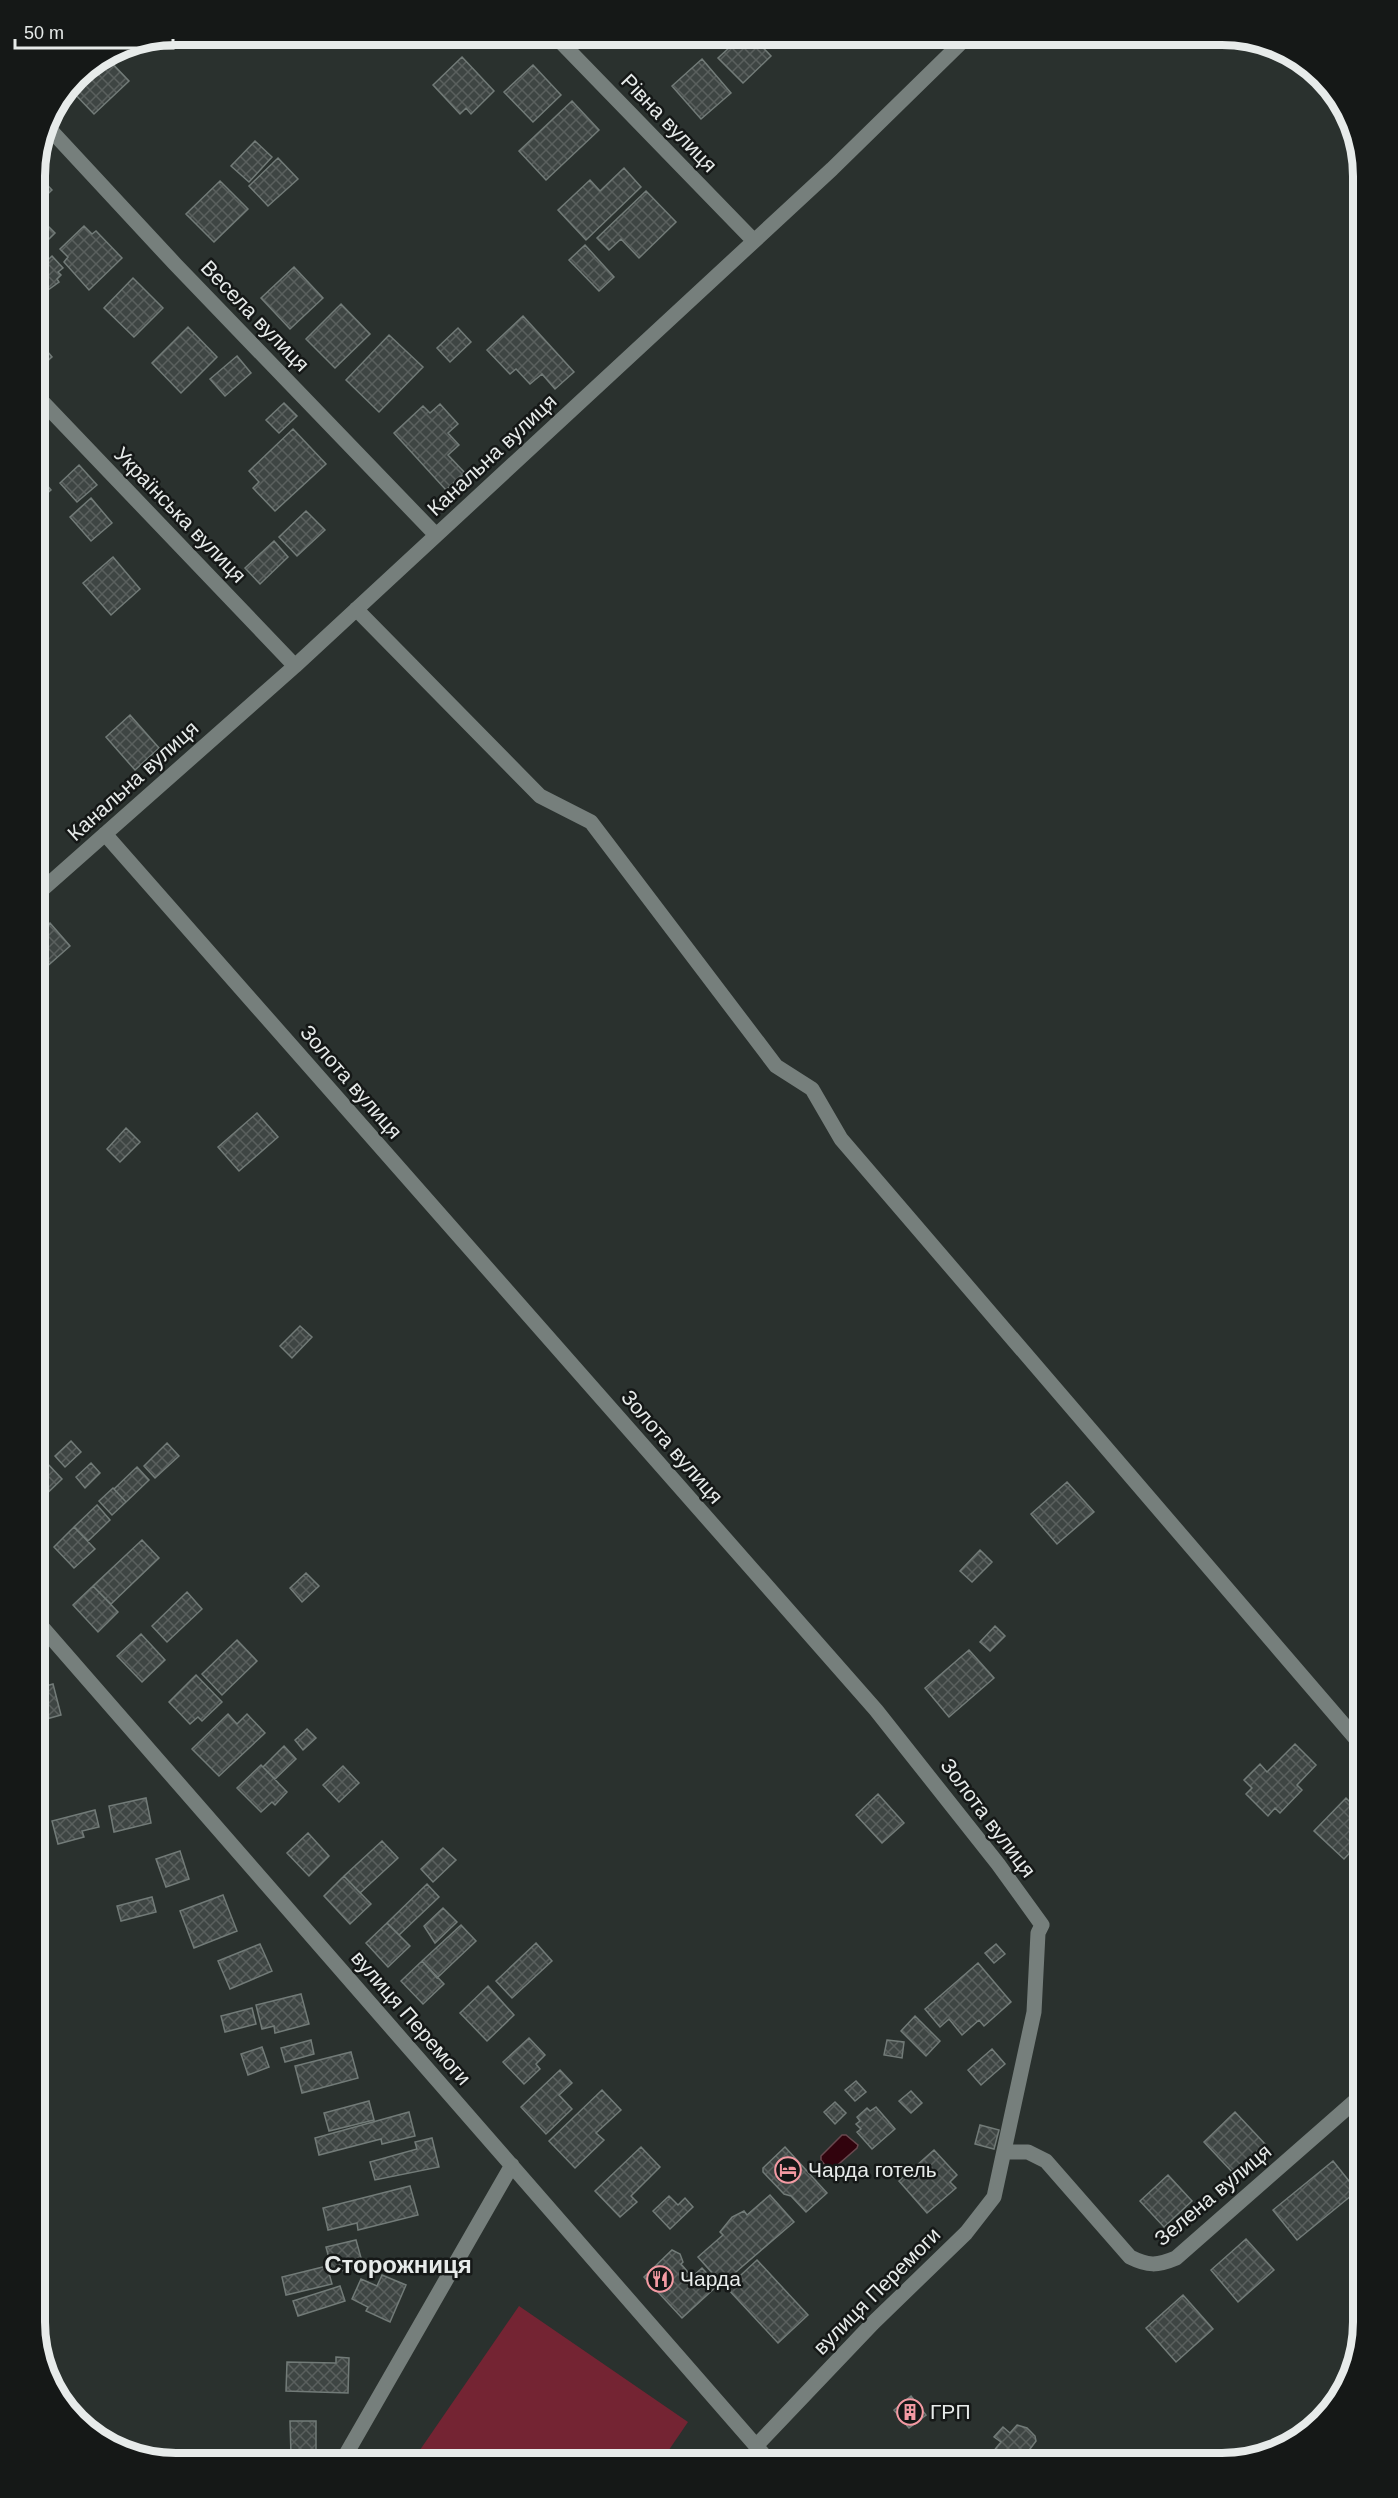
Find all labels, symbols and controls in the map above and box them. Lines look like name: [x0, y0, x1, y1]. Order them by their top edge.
scale bar: [15, 12, 172, 50]
text: 50 m: [24, 23, 64, 43]
street label: Рівна вулиця: [617, 69, 722, 176]
street label: Весела вулиця: [197, 255, 314, 376]
street label: Канальна вулиця: [423, 389, 561, 520]
street label: Українська вулиця: [110, 442, 251, 587]
street label: Канальна вулиця: [63, 716, 203, 845]
street label: Золота вулиця: [296, 1020, 407, 1143]
street label: Золота вулиця: [617, 1385, 728, 1508]
street label: Золота вулиця: [936, 1754, 1041, 1882]
street label: вулиця Перемоги: [347, 1946, 476, 2089]
street label: Зелена вулиця: [1150, 2139, 1276, 2250]
hotel icon: Чарда готель: [773, 2155, 803, 2185]
place label: Чарда готель: [808, 2158, 937, 2181]
street label: вулиця Перемоги: [809, 2223, 945, 2359]
district label: Сторожниця: [324, 2251, 472, 2278]
restaurant icon: Чарда: [645, 2264, 675, 2294]
place label: Чарда: [680, 2267, 741, 2290]
building icon: ГРП: [895, 2397, 925, 2427]
place label: ГРП: [930, 2400, 970, 2423]

